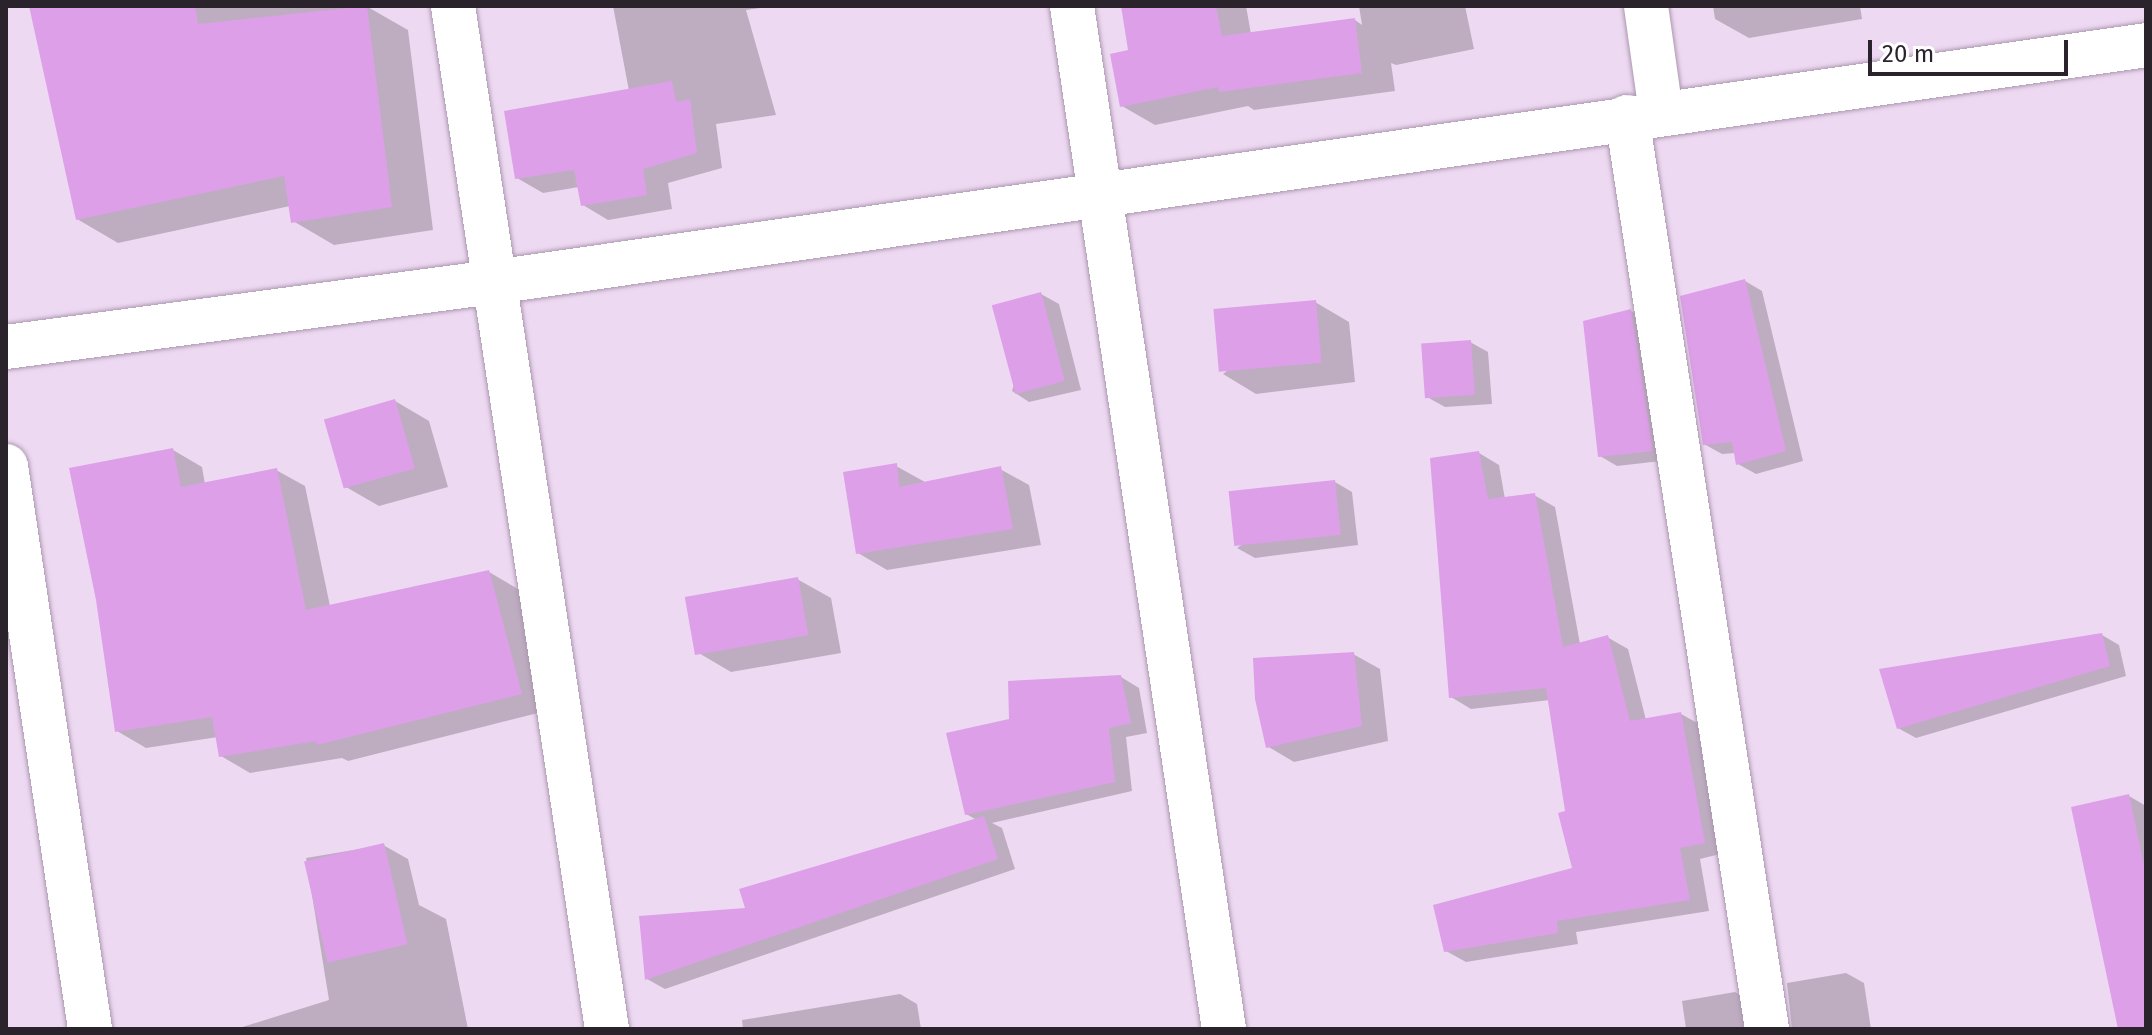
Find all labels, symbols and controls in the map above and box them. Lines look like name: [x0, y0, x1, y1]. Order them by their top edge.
scale bar: [1872, 24, 2072, 74]
text: 20 m: [1882, 40, 1934, 68]

